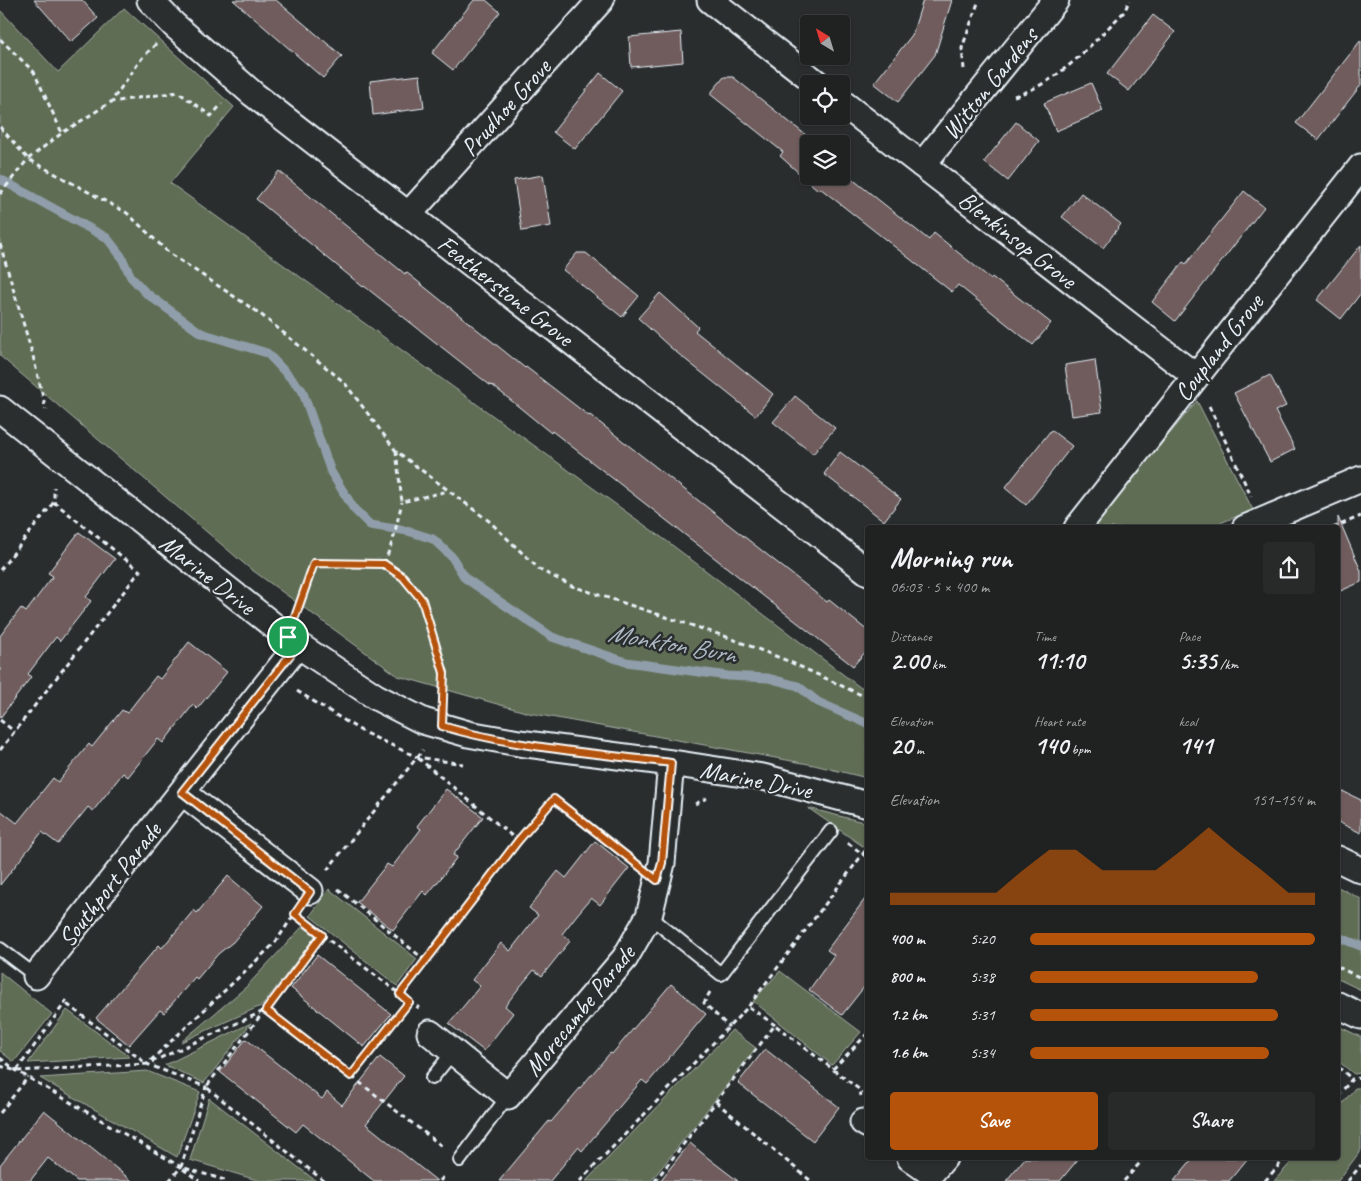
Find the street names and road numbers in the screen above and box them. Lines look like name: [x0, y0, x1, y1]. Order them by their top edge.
street label: Witton Gardens: [935, 19, 1046, 146]
street label: Prudhoe Grove: [454, 51, 559, 163]
street label: Blenkinsop Grove: [952, 184, 1084, 297]
street label: Featherstone Grove: [431, 228, 581, 355]
street label: Coupland Grove: [1167, 286, 1272, 408]
street label: Marine Drive: [153, 527, 263, 623]
street label: Marine Drive: [697, 754, 816, 807]
street label: Southport Parade: [51, 814, 170, 953]
street label: Morecambe Parade: [517, 937, 644, 1083]

